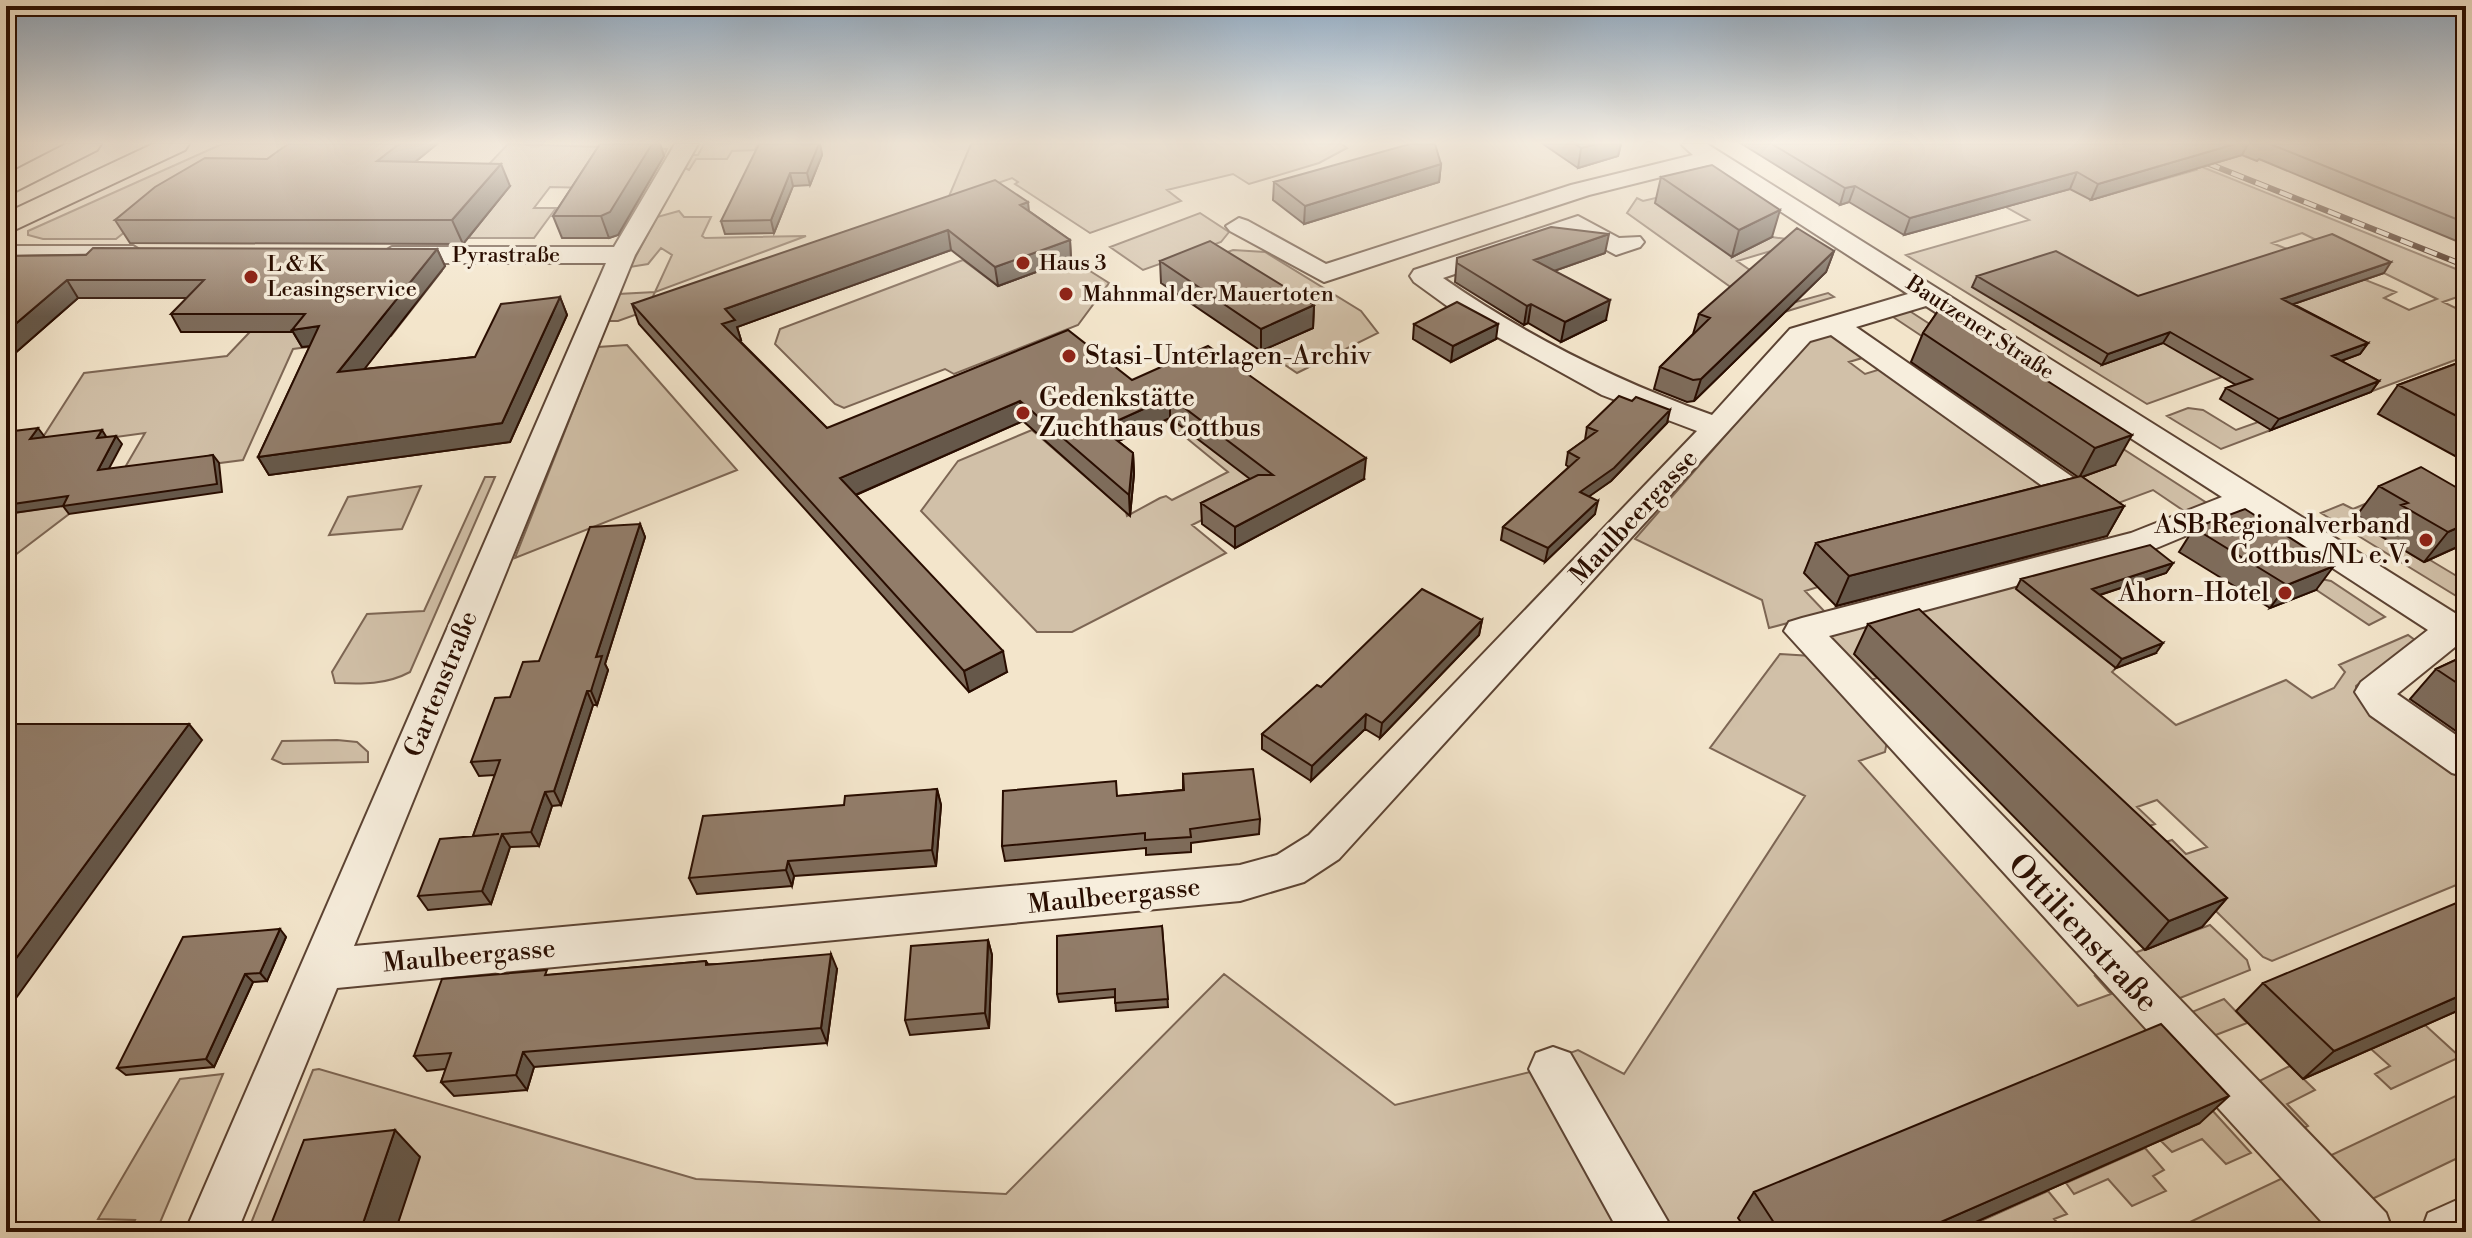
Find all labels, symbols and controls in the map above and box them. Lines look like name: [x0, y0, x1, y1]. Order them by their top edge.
street label: Pyrastraße: [452, 242, 560, 269]
place label: Haus 3: [1039, 250, 1107, 277]
place label: L & K Leasingservice: [267, 251, 417, 303]
marker: Haus 3: [1014, 254, 1032, 272]
marker: L & K Leasingservice: [242, 268, 260, 286]
street label: Bautzener Straße: [1900, 269, 2059, 386]
place label: Mahnmal der Mauertoten: [1082, 281, 1334, 308]
marker: Mahnmal der Mauertoten: [1057, 285, 1075, 303]
place label: Stasi-Unterlagen-Archiv: [1085, 340, 1372, 372]
marker: Stasi-Unterlagen-Archiv: [1060, 347, 1078, 365]
place label: Gedenkstätte Zuchthaus Cottbus: [1039, 382, 1261, 444]
marker: Gedenkstätte Zuchthaus Cottbus: [1014, 404, 1032, 422]
street label: Maulbeergasse: [1563, 443, 1705, 591]
place label: ASB Regionalverband Cottbus/NL e.V.: [2154, 509, 2410, 571]
marker: ASB Regionalverband Cottbus/NL e.V.: [2417, 531, 2435, 549]
place label: Ahorn-Hotel: [2118, 577, 2269, 609]
marker: Ahorn-Hotel: [2276, 584, 2294, 602]
street label: Gartenstraße: [397, 606, 485, 762]
street label: Ottilienstraße: [1999, 845, 2167, 1021]
street label: Maulbeergasse: [1026, 871, 1202, 921]
street label: Maulbeergasse: [381, 933, 557, 979]

